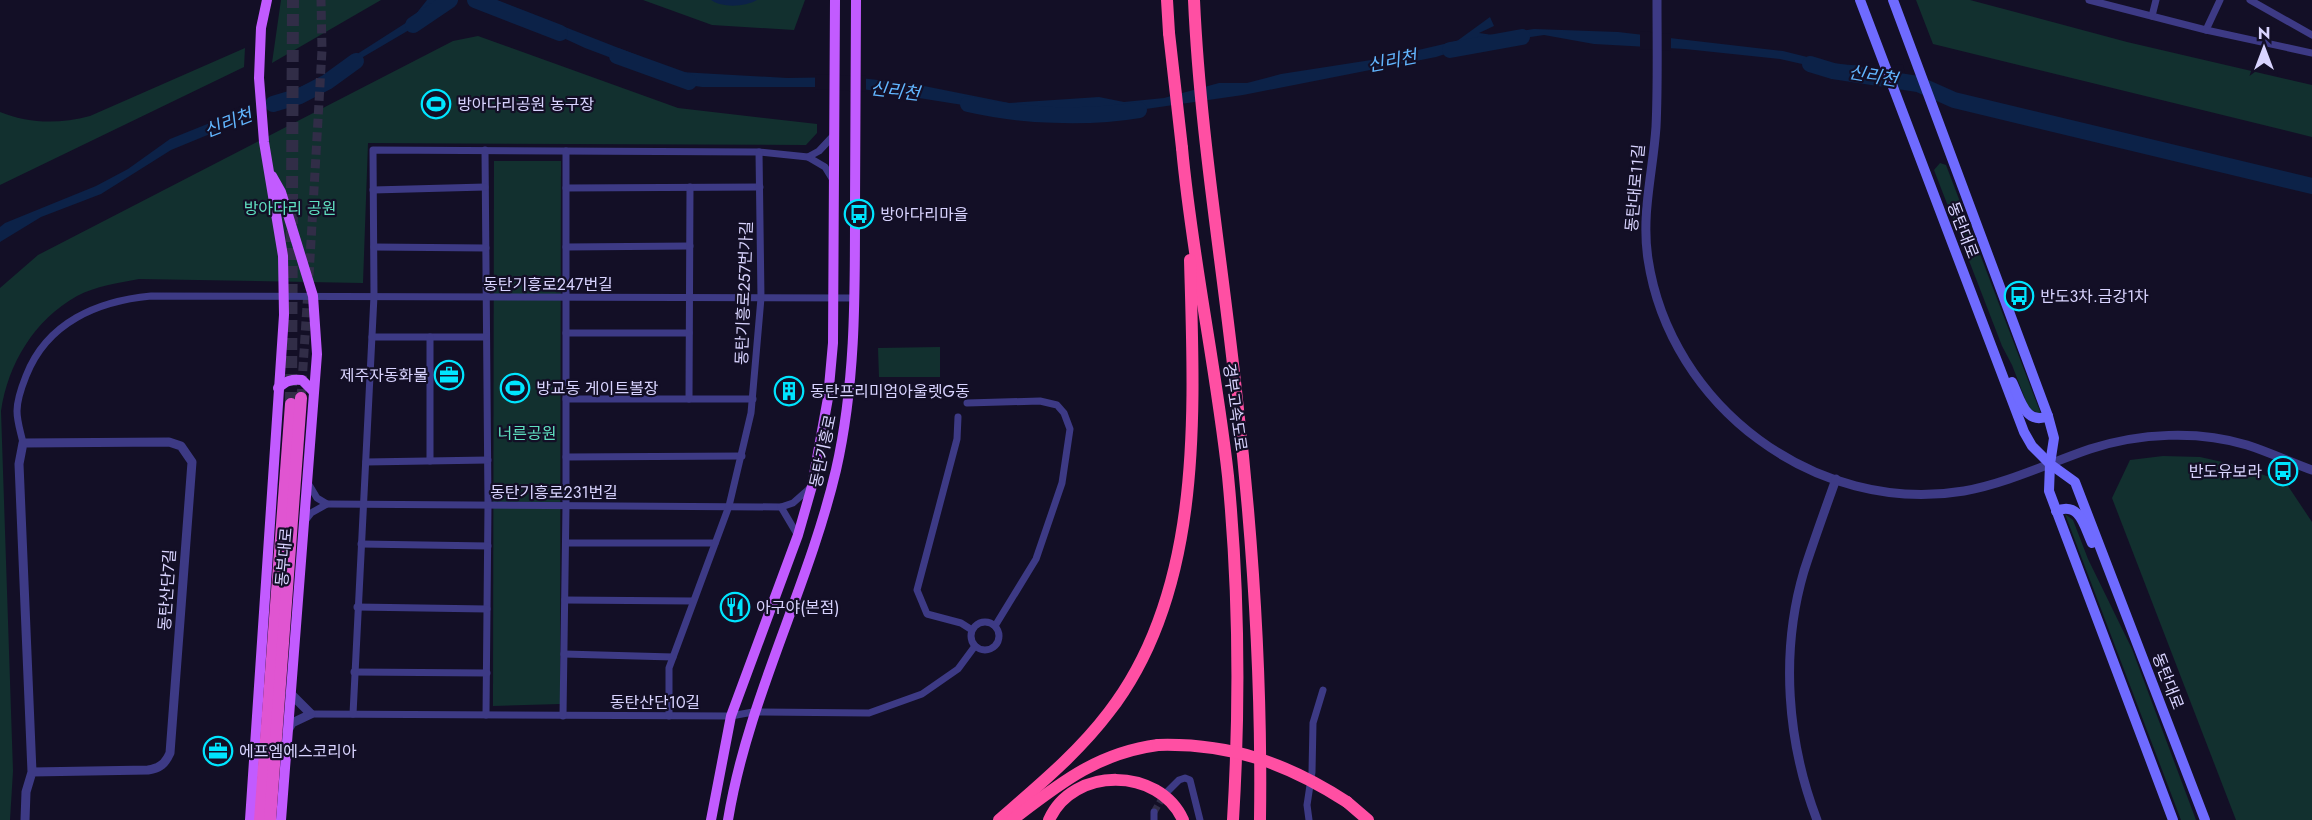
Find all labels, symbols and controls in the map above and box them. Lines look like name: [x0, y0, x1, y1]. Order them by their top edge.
north arrow: [2234, 18, 2294, 78]
text: N: [2258, 22, 2270, 45]
water label: 신리천: [1365, 43, 1421, 79]
water label: 신리천: [1846, 59, 1902, 94]
water label: 신리천: [869, 75, 924, 107]
sports icon: 방아다리공원 농구장: [420, 88, 452, 120]
place label: 방아다리공원 농구장: [457, 93, 595, 116]
water label: 신리천: [200, 101, 258, 144]
street label: 동탄대로11길: [1620, 143, 1650, 233]
park label: 방아다리 공원: [243, 197, 337, 220]
bus stop icon: 방아다리마을: [843, 198, 875, 230]
street label: 동탄대로: [1942, 198, 1984, 262]
place label: 방아다리마을: [880, 203, 968, 226]
street label: 동탄기흥로257번가길: [730, 220, 758, 366]
street label: 동탄기흥로247번길: [483, 273, 613, 296]
bus stop icon: 반도3차.금강1차: [2003, 280, 2035, 312]
place label: 반도3차.금강1차: [2040, 285, 2149, 308]
office icon: 제주자동화물: [433, 359, 465, 391]
street label: 경부고속도로: [1217, 362, 1253, 453]
place label: 제주자동화물: [340, 364, 428, 387]
sports icon: 방교동 게이트볼장: [499, 372, 531, 404]
building icon: 동탄프리미엄아울렛G동: [773, 375, 805, 407]
place label: 방교동 게이트볼장: [536, 377, 659, 400]
place label: 동탄프리미엄아울렛G동: [810, 380, 970, 403]
street label: 동탄기흥로: [804, 412, 842, 489]
park label: 너른공원: [498, 422, 556, 445]
bus stop icon: 반도유보라: [2267, 455, 2299, 487]
place label: 반도유보라: [2188, 460, 2262, 483]
street label: 동탄기흥로231번길: [490, 481, 618, 504]
street label: 동부대로: [270, 526, 298, 587]
street label: 동탄산단7길: [153, 548, 181, 632]
restaurant icon: 아구야(본점): [719, 591, 751, 623]
place label: 아구야(본점): [756, 596, 840, 619]
street label: 동탄대로: [2147, 649, 2189, 713]
street label: 동탄산단10길: [610, 691, 700, 714]
office icon: 에프엠에스코리아: [202, 735, 234, 767]
place label: 에프엠에스코리아: [239, 740, 357, 763]

